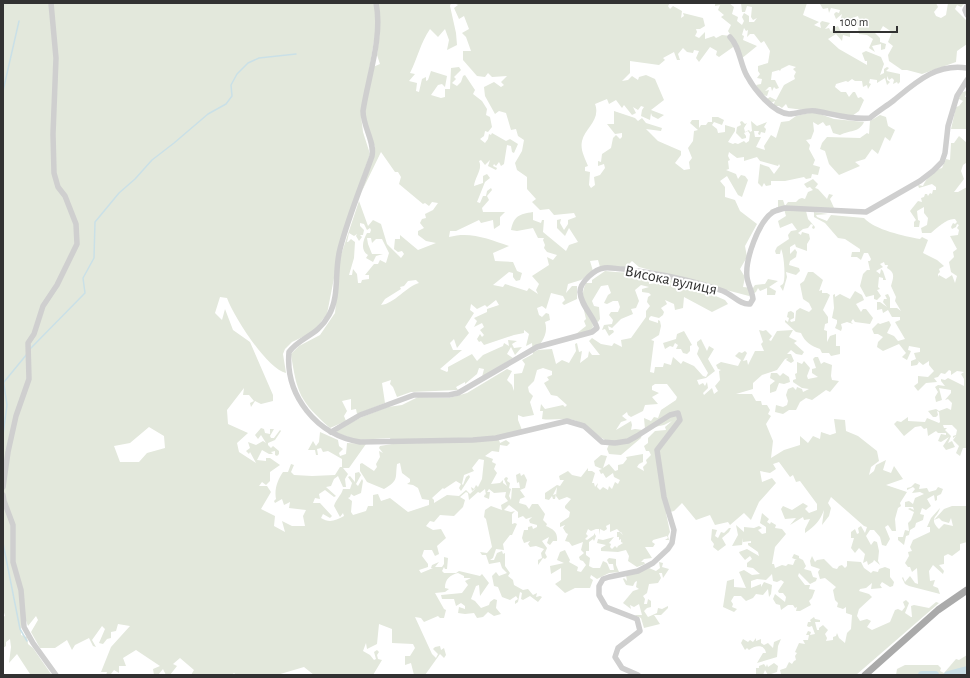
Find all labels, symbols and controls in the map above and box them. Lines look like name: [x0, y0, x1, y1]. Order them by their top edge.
scale bar: [834, 8, 897, 34]
text: 100 m: [840, 16, 868, 28]
street label: Висока вулиця: [623, 262, 719, 299]

